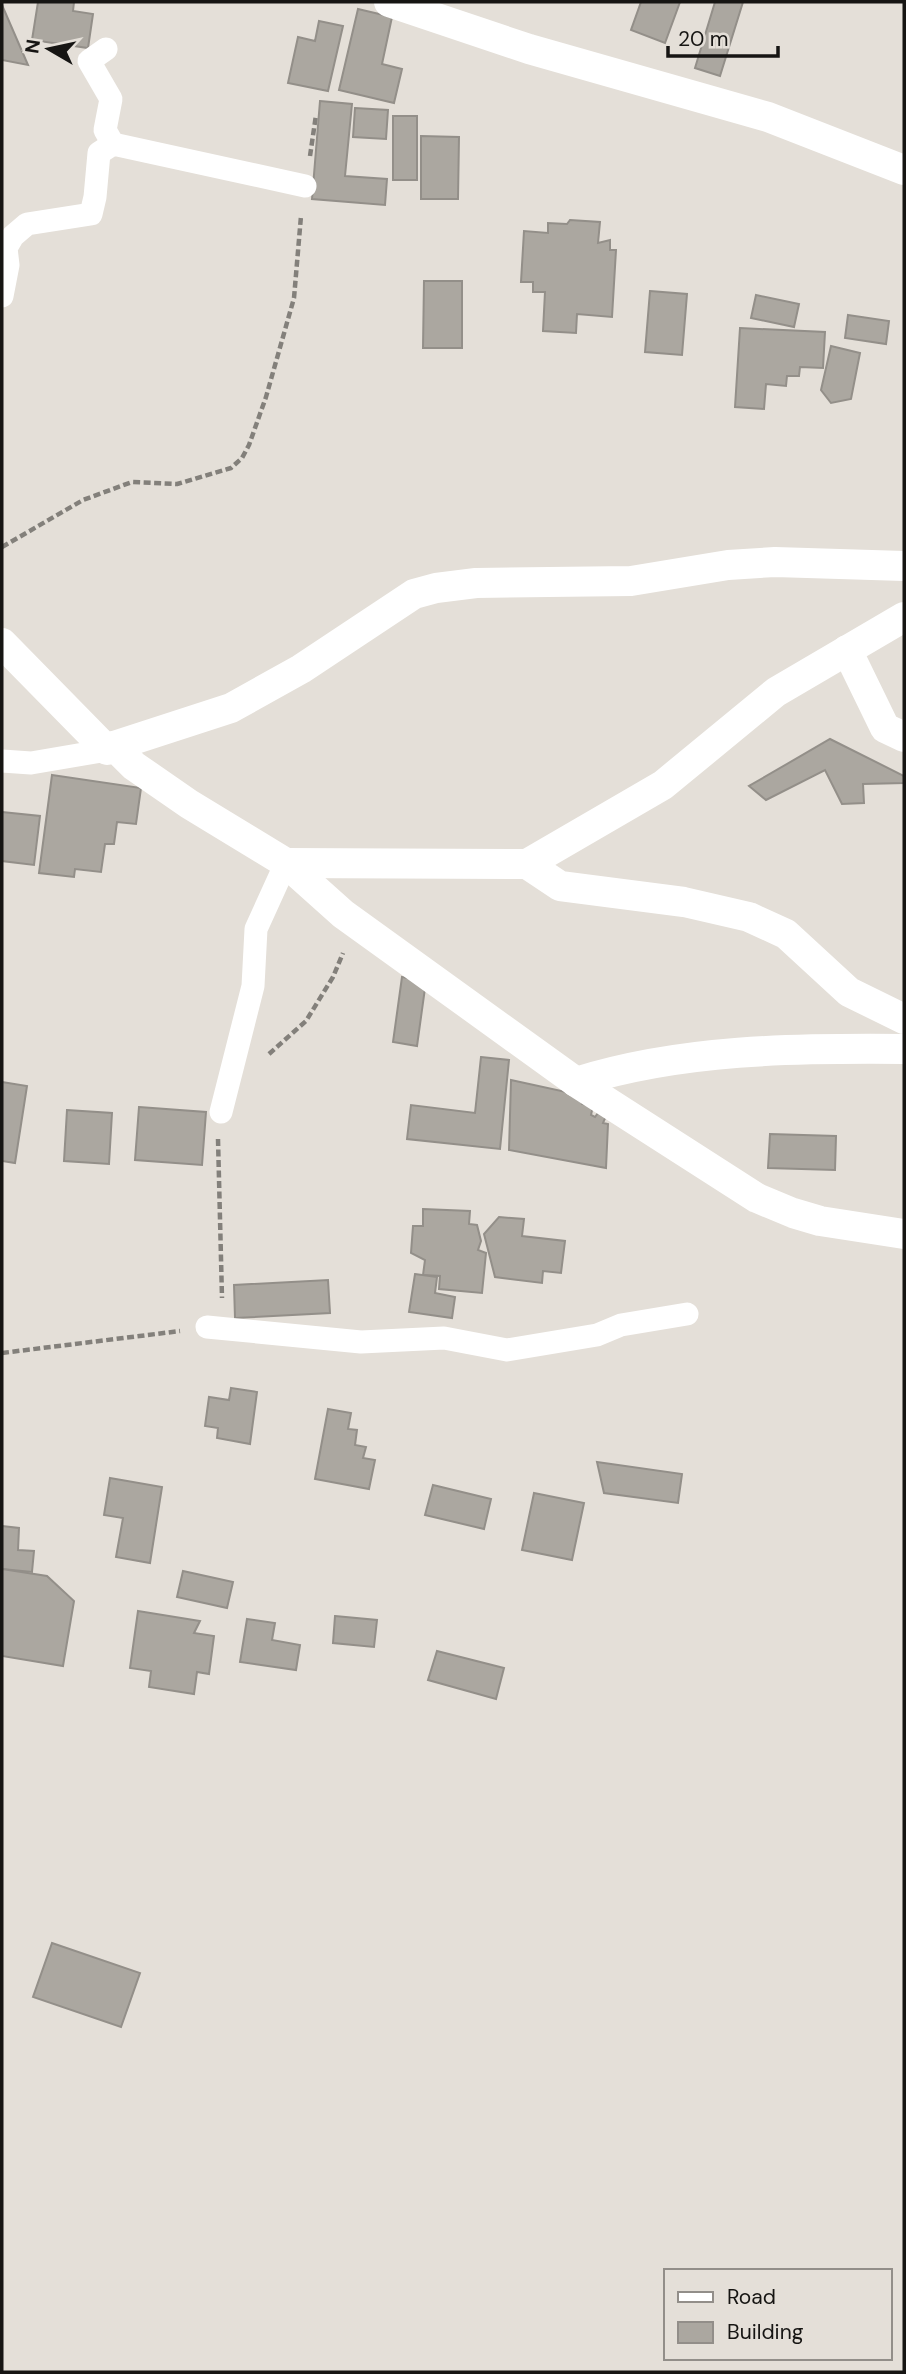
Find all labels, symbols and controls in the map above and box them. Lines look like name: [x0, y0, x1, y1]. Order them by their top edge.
north arrow: [14, 14, 84, 84]
scale bar: [668, 14, 778, 58]
text: 20 m: [678, 25, 729, 53]
text: N: [19, 38, 46, 55]
legend: [664, 2269, 892, 2360]
text: Road: [727, 2283, 776, 2311]
text: Building: [727, 2318, 804, 2346]

